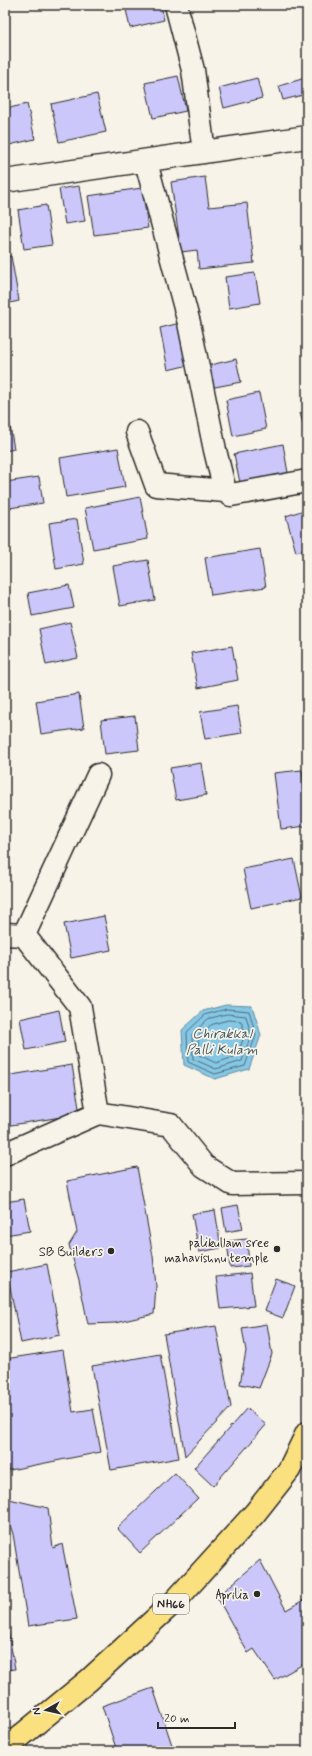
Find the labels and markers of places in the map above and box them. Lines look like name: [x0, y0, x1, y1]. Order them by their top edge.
place label: palikullam sree mahavishnu temple: [164, 1235, 269, 1267]
place label: SB Builders: [39, 1244, 103, 1261]
marker: palikullam sree mahavishnu temple: [272, 1244, 282, 1254]
marker: SB Builders: [106, 1246, 116, 1256]
place label: Aprilia: [216, 1587, 249, 1605]
marker: Aprilia: [252, 1589, 262, 1599]

